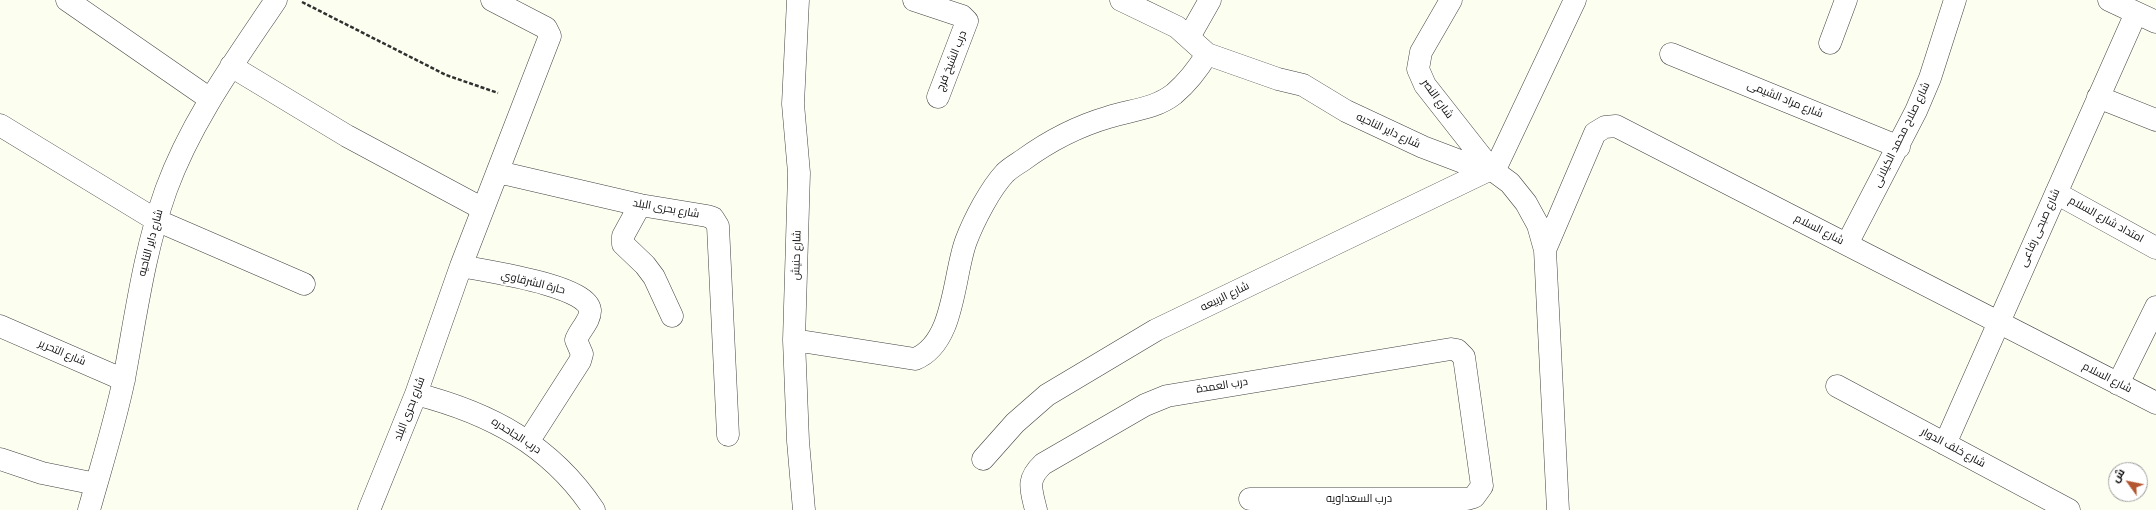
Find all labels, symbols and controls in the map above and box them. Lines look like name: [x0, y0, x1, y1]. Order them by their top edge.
street label: درب الشيخ فرج: [934, 29, 970, 93]
street label: شارع النصر: [1418, 77, 1456, 121]
street label: شارع مراد الشيمى: [1745, 79, 1825, 121]
street label: شارع صلاح محمد الكيلانى: [1871, 80, 1933, 190]
street label: شارع داير الناحيه: [1354, 110, 1422, 152]
street label: شارع صبحى رفاعى: [2017, 187, 2063, 269]
street label: امتداد شارع السلام: [2066, 194, 2146, 246]
street label: شارع بحرى البلد: [632, 197, 700, 221]
street label: شارع داير الناحيه: [136, 208, 166, 278]
street label: شارع السلام: [1792, 212, 1846, 248]
street label: شارع حنيش: [790, 230, 804, 280]
street label: حارة الشرقاوي: [500, 269, 566, 297]
street label: شارع الربيعه: [1198, 280, 1252, 314]
street label: شارع التحرير: [36, 337, 88, 369]
street label: شارع السلام: [2080, 360, 2134, 396]
street label: شارع بحرى البلد: [392, 375, 428, 443]
street label: درب العمدة: [1195, 375, 1249, 397]
street label: درب الجاحدره: [489, 415, 543, 457]
street label: شارع خلف الدوار: [1918, 425, 1988, 471]
north arrow: [2108, 462, 2148, 502]
text: ش: [2108, 466, 2128, 486]
street label: درب السعداويه: [1326, 492, 1392, 506]

